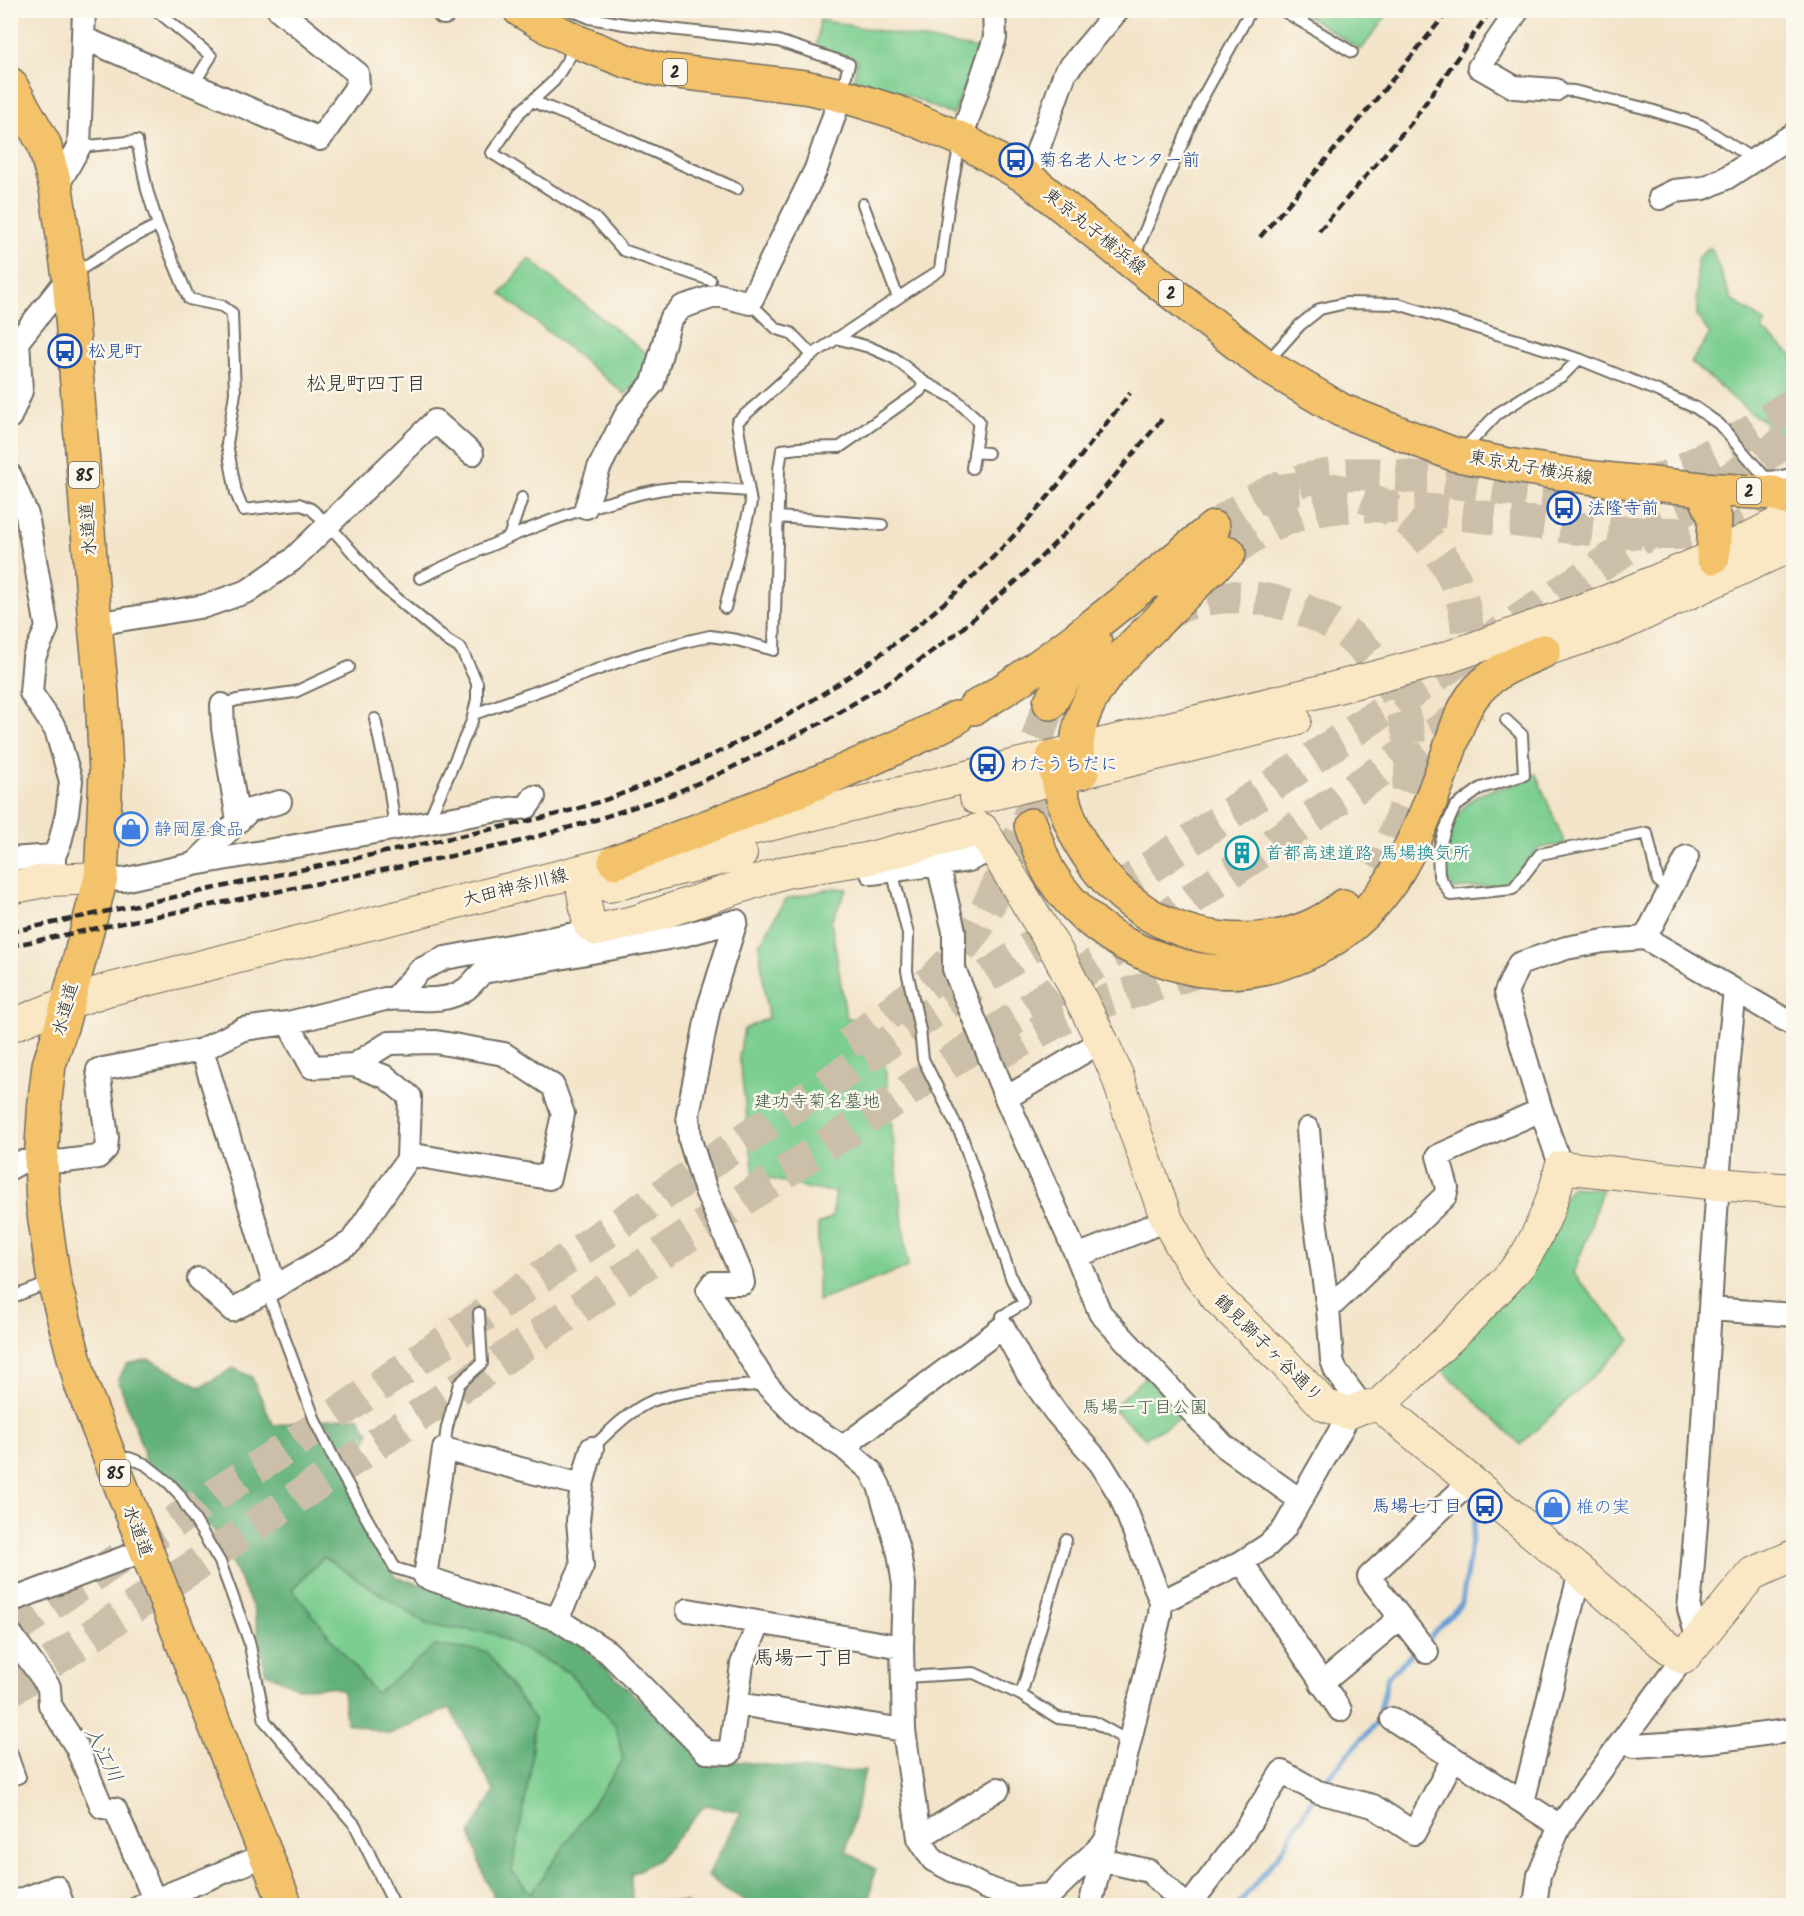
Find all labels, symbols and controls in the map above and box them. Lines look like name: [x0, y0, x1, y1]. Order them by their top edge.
road number: 2: [663, 59, 687, 85]
bus stop icon: 菊名老人センター前: [998, 142, 1034, 178]
place label: 菊名老人センター前: [1039, 147, 1200, 176]
street label: 東京丸子横浜線: [1036, 181, 1152, 283]
road number: 2: [1159, 280, 1183, 306]
bus stop icon: 松見町: [47, 333, 83, 369]
place label: 松見町: [88, 338, 142, 367]
district label: 松見町四丁目: [306, 369, 426, 401]
street label: 東京丸子横浜線: [1466, 443, 1595, 494]
road number: 85: [69, 462, 99, 488]
road number: 2: [1737, 478, 1761, 504]
bus stop icon: 法隆寺前: [1546, 490, 1582, 526]
place label: 法隆寺前: [1587, 495, 1659, 524]
street label: 水道道: [73, 501, 106, 557]
bus stop icon: わたうちだに: [969, 746, 1005, 782]
place label: わたうちだに: [1010, 751, 1118, 780]
shop icon: 静岡屋食品: [113, 811, 149, 847]
place label: 静岡屋食品: [154, 816, 244, 845]
building icon: 首都高速道路 馬場換気所: [1224, 835, 1260, 871]
place label: 首都高速道路 馬場換気所: [1265, 840, 1470, 869]
street label: 大田神奈川線: [459, 861, 571, 916]
street label: 水道道: [45, 980, 87, 1039]
park label: 建功寺菊名墓地: [754, 1088, 880, 1117]
street label: 鶴見獅子ヶ谷通り: [1207, 1288, 1329, 1410]
park label: 馬場一丁目公園: [1082, 1394, 1208, 1423]
road number: 85: [100, 1460, 130, 1486]
bus stop icon: 馬場七丁目: [1467, 1488, 1503, 1524]
shop icon: 椎の実: [1535, 1489, 1571, 1525]
place label: 馬場七丁目: [1372, 1493, 1462, 1522]
place label: 椎の実: [1576, 1494, 1630, 1523]
street label: 水道道: [113, 1501, 160, 1562]
district label: 馬場一丁目: [754, 1643, 854, 1675]
water label: 入江川: [74, 1721, 130, 1789]

